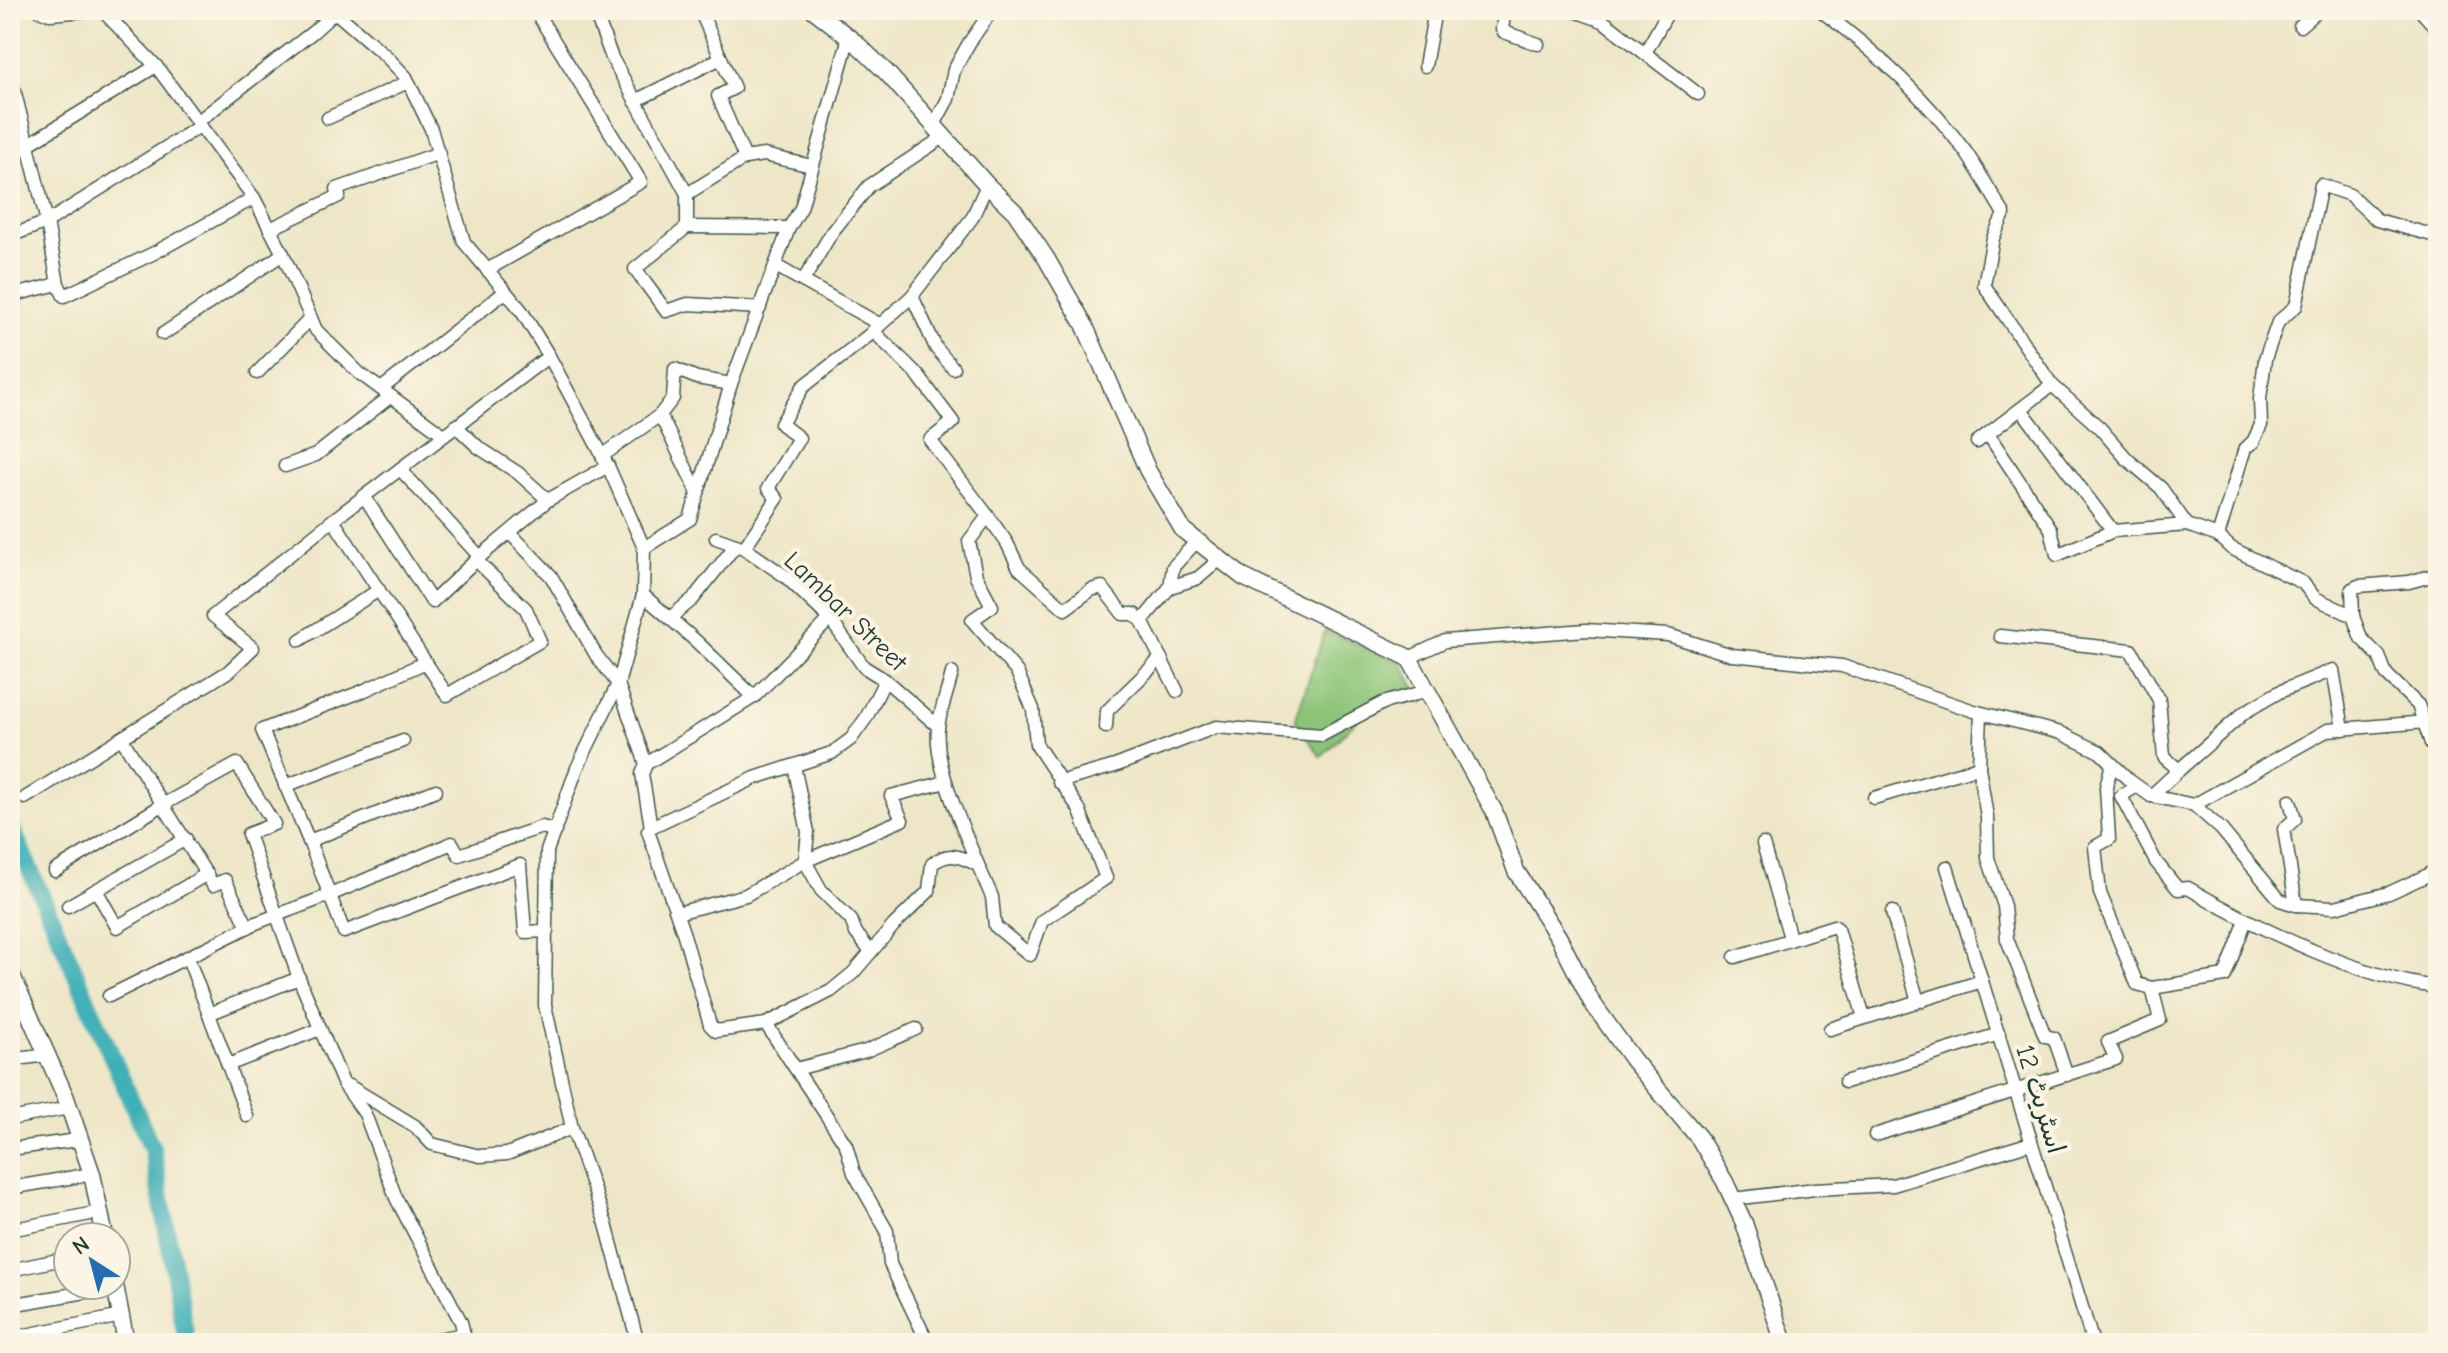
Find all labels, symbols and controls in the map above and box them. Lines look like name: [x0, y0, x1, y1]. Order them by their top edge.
street label: Lambar Street: [778, 546, 914, 679]
street label: اسٹریٹ 12: [2009, 1041, 2071, 1157]
north arrow: [52, 1221, 132, 1301]
text: N: [67, 1231, 94, 1260]

